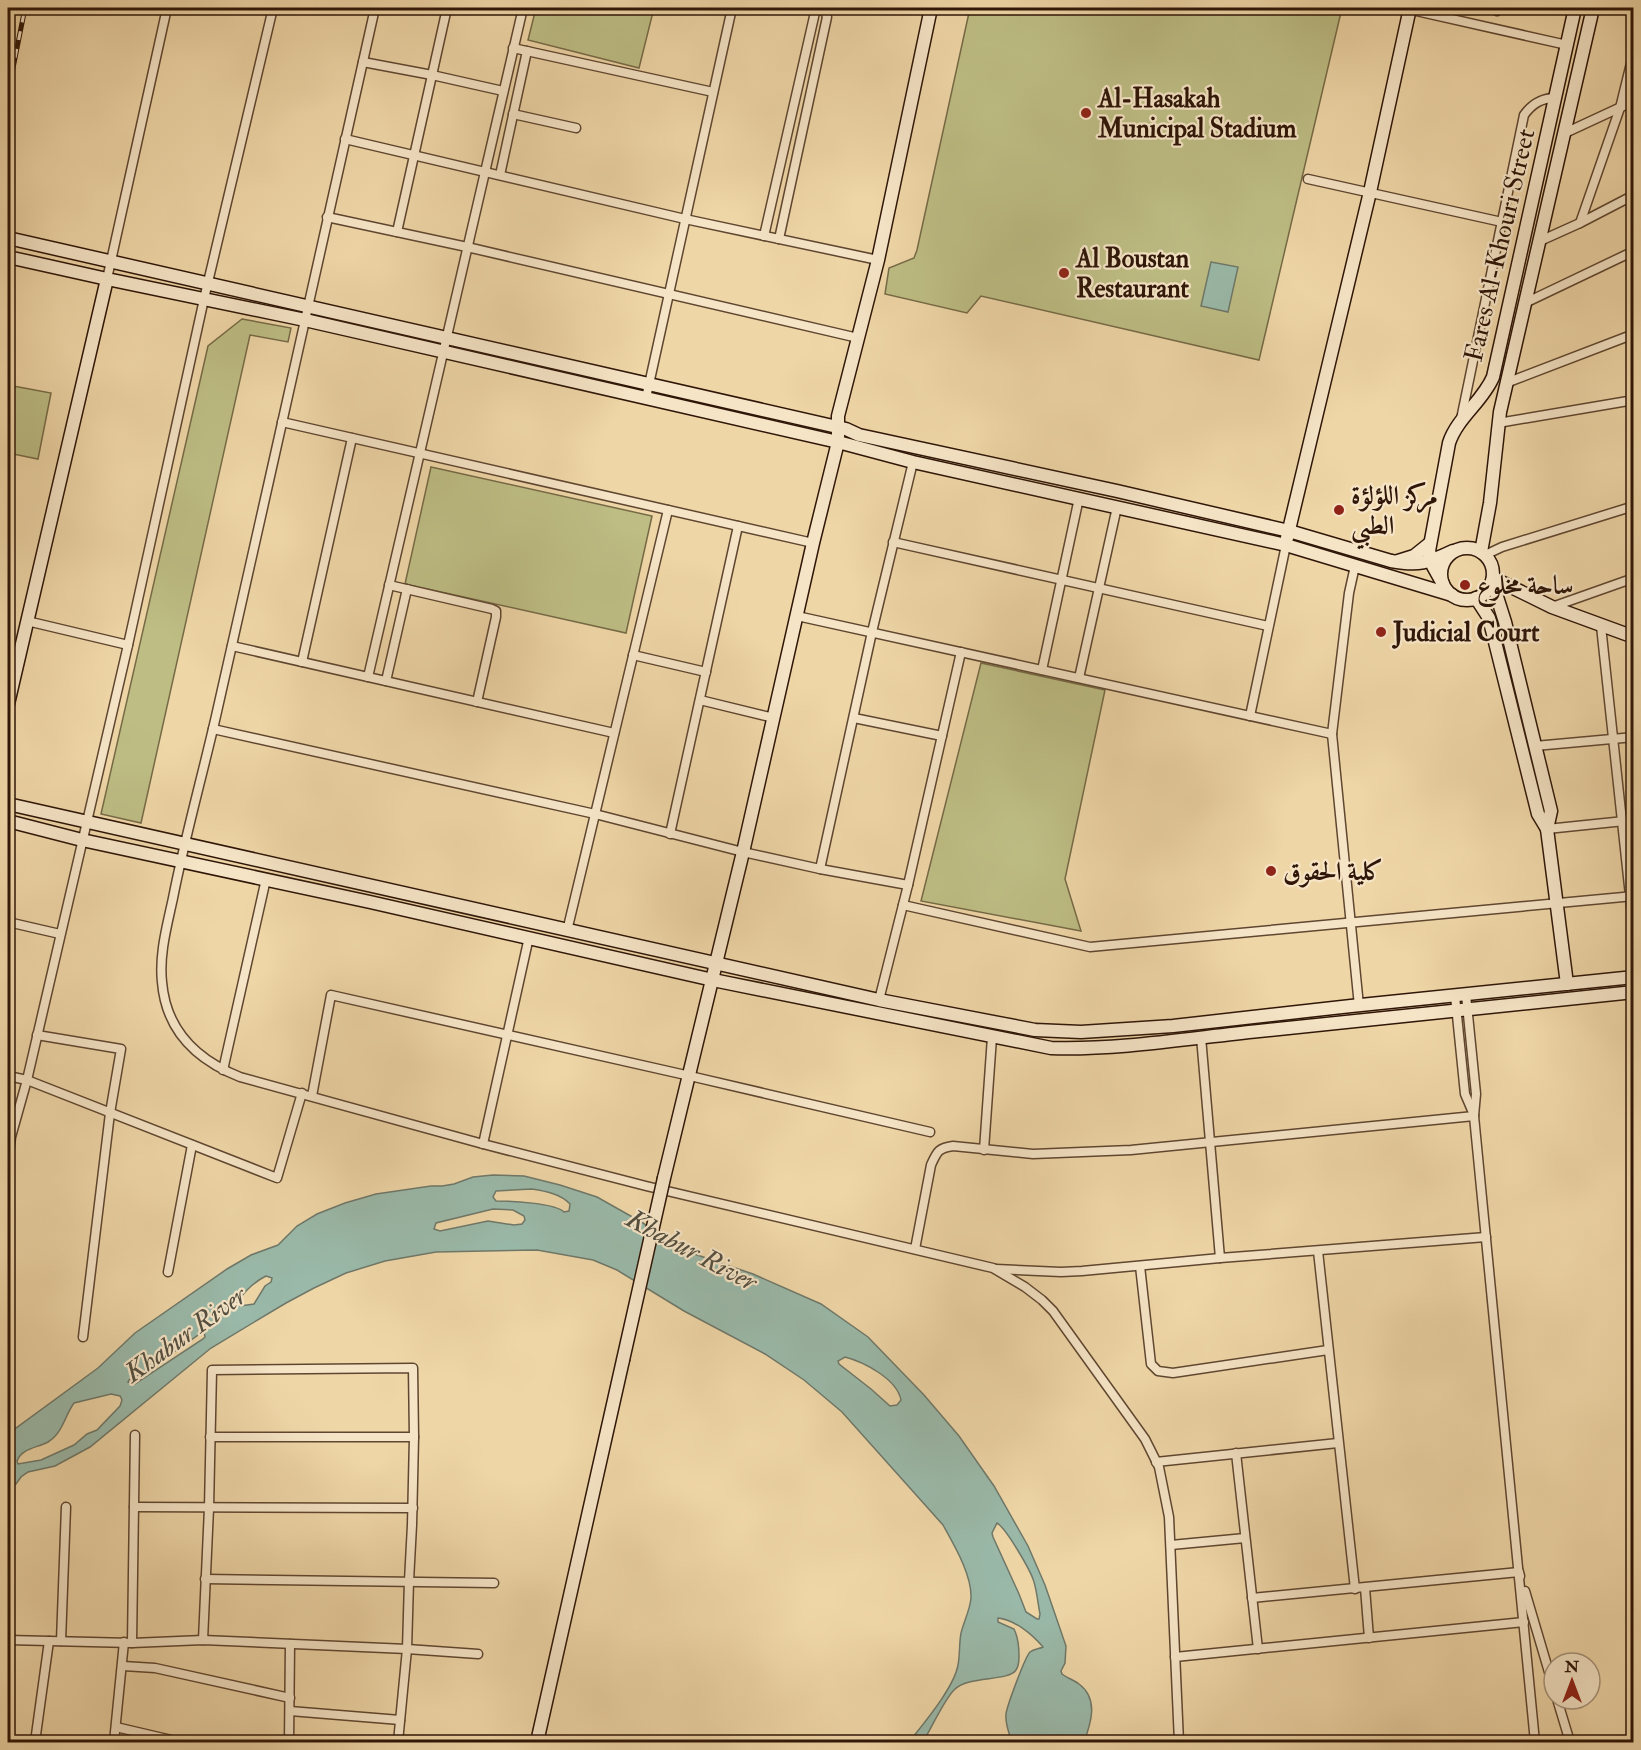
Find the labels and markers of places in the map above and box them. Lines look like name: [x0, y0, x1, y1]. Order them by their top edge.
place label: Al-Hasakah Municipal Stadium: [1097, 83, 1297, 146]
marker: Al-Hasakah Municipal Stadium: [1079, 106, 1093, 120]
place label: Al Boustan Restaurant: [1075, 243, 1190, 305]
marker: Al Boustan Restaurant: [1057, 266, 1071, 280]
place label: مركز اللؤلؤة الطبي: [1351, 480, 1438, 550]
marker: مركز اللؤلؤة الطبي: [1332, 503, 1346, 517]
place label: ساحة مخلوع: [1477, 570, 1573, 607]
marker: ساحة مخلوع: [1458, 578, 1472, 592]
place label: Judicial Court: [1391, 617, 1540, 649]
marker: Judicial Court: [1374, 625, 1388, 639]
place label: كلية الحقوق: [1283, 856, 1384, 888]
marker: كلية الحقوق: [1264, 864, 1278, 878]

